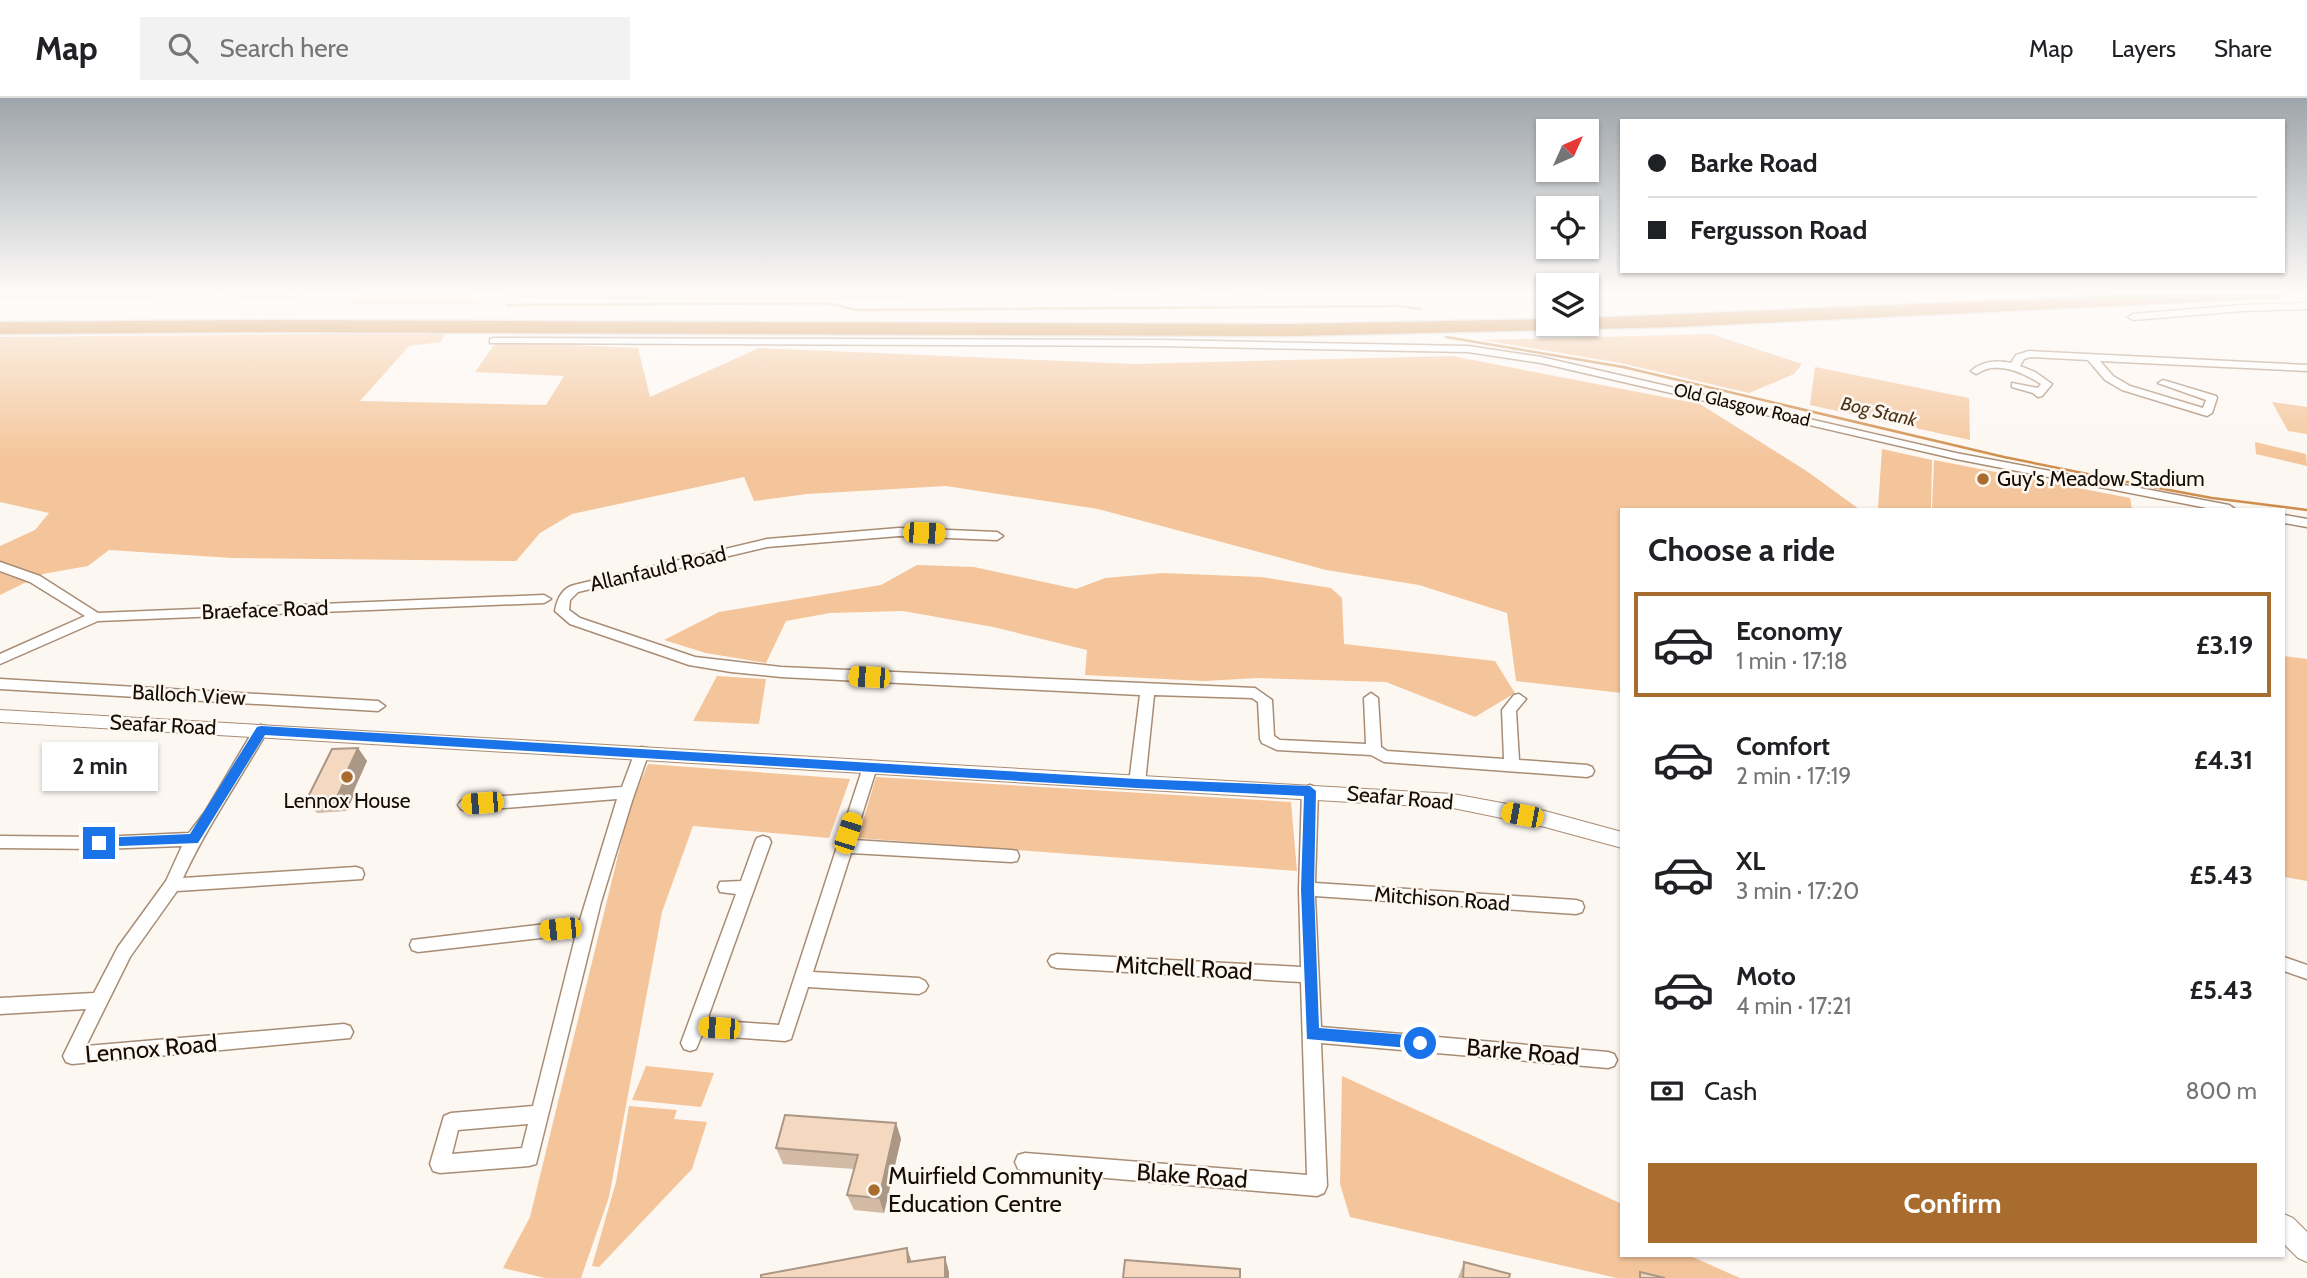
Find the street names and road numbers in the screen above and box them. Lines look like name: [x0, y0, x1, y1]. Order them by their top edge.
street label: Old Glasgow Road: [1672, 379, 1812, 431]
street label: Allanfauld Road: [587, 541, 728, 596]
street label: Braeface Road: [201, 595, 329, 624]
street label: Balloch View: [132, 679, 246, 710]
street label: Seafar Road: [109, 709, 217, 740]
street label: Seafar Road: [1346, 780, 1454, 815]
street label: Mitchison Road: [1373, 881, 1511, 916]
street label: Mitchell Road: [1115, 949, 1253, 986]
street label: Lennox Road: [84, 1028, 218, 1069]
street label: Barke Road: [1465, 1032, 1581, 1071]
street label: Blake Road: [1135, 1157, 1249, 1194]

